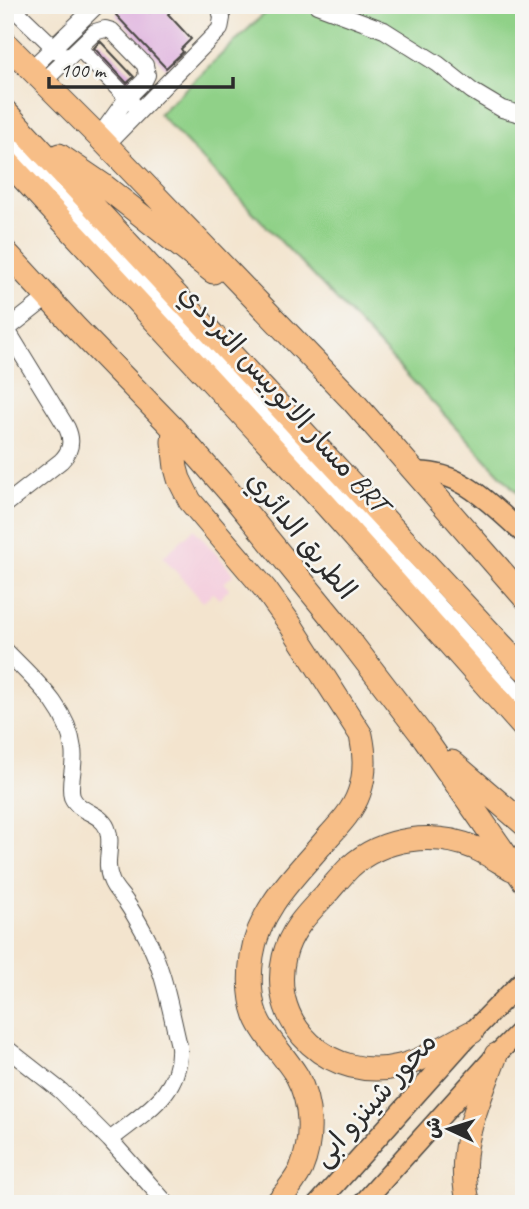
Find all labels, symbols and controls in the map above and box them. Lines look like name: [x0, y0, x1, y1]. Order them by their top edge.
scale bar: [49, 46, 233, 90]
text: 100 m: [60, 57, 107, 83]
street label: مسار الاتوبيس الترددي BRT: [170, 276, 401, 527]
street label: الطريق الدائري: [237, 464, 365, 608]
street label: محور شينزو ابى: [305, 1025, 443, 1173]
north arrow: [414, 1094, 484, 1164]

